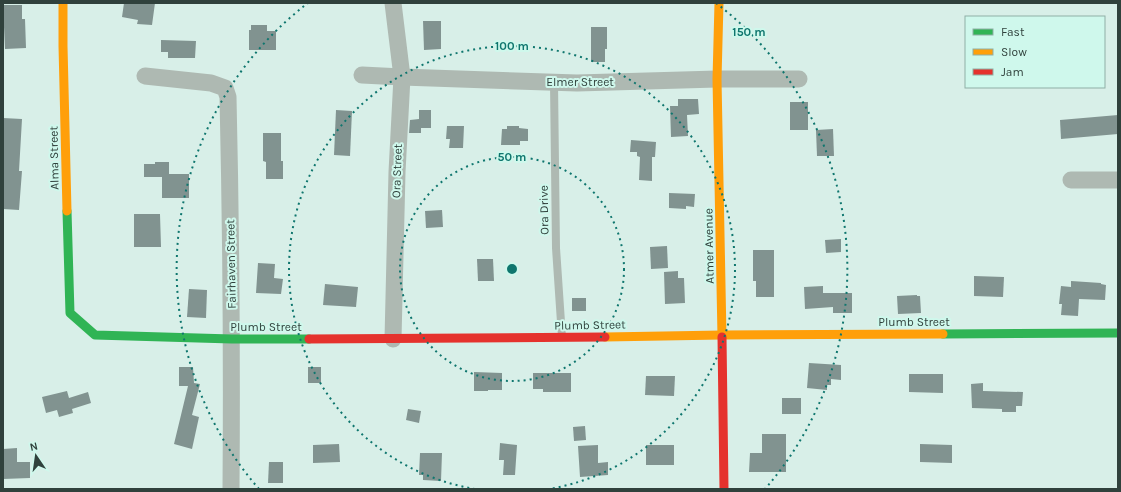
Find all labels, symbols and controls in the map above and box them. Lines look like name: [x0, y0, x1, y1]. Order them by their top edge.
legend: [965, 16, 1105, 88]
text: 150 m: [732, 25, 766, 39]
text: Fast: [1001, 25, 1025, 39]
text: 100 m: [495, 39, 529, 53]
text: Slow: [1001, 45, 1027, 59]
text: Jam: [1001, 65, 1024, 79]
street label: Elmer Street: [546, 75, 614, 89]
street label: Alma Street: [46, 125, 62, 190]
street label: Ora Street: [389, 143, 405, 198]
text: 50 m: [498, 150, 527, 164]
street label: Ora Drive: [537, 185, 551, 235]
street label: Atmer Avenue: [701, 208, 717, 284]
street label: Fairhaven Street: [223, 219, 239, 309]
centre of rings: [505, 262, 519, 276]
street label: Plumb Street: [878, 315, 950, 329]
street label: Plumb Street: [554, 317, 626, 333]
street label: Plumb Street: [230, 320, 302, 334]
north arrow: [16, 436, 56, 476]
text: N: [29, 440, 39, 454]

